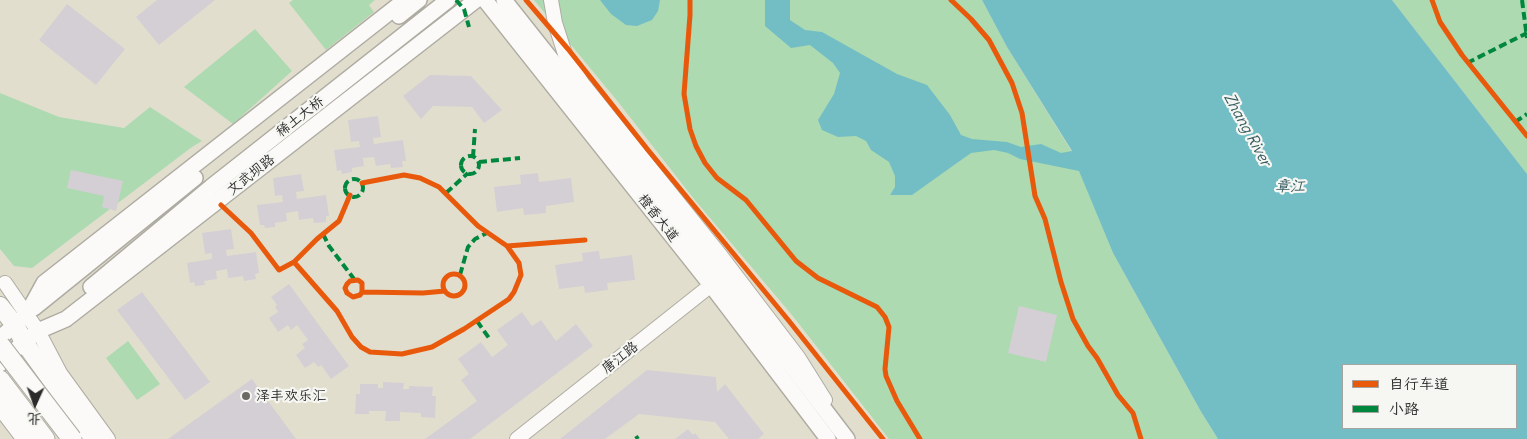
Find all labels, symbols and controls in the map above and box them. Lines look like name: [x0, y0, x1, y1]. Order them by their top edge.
water label: Zhang River: [1220, 90, 1274, 170]
street label: 稀土大桥: [273, 93, 327, 141]
street label: 文武坝路: [224, 151, 278, 199]
water label: 章江: [1275, 178, 1305, 196]
street label: 橙香大道: [634, 191, 682, 245]
street label: 唐江路: [598, 338, 642, 378]
legend: [1342, 364, 1517, 429]
text: 自行车道: [1389, 374, 1449, 393]
north arrow: [10, 379, 60, 429]
place label: 泽丰欢乐汇: [256, 388, 326, 404]
marker: 泽丰欢乐汇: [240, 390, 252, 402]
text: 小路: [1389, 399, 1419, 418]
text: 北: [27, 410, 42, 428]

